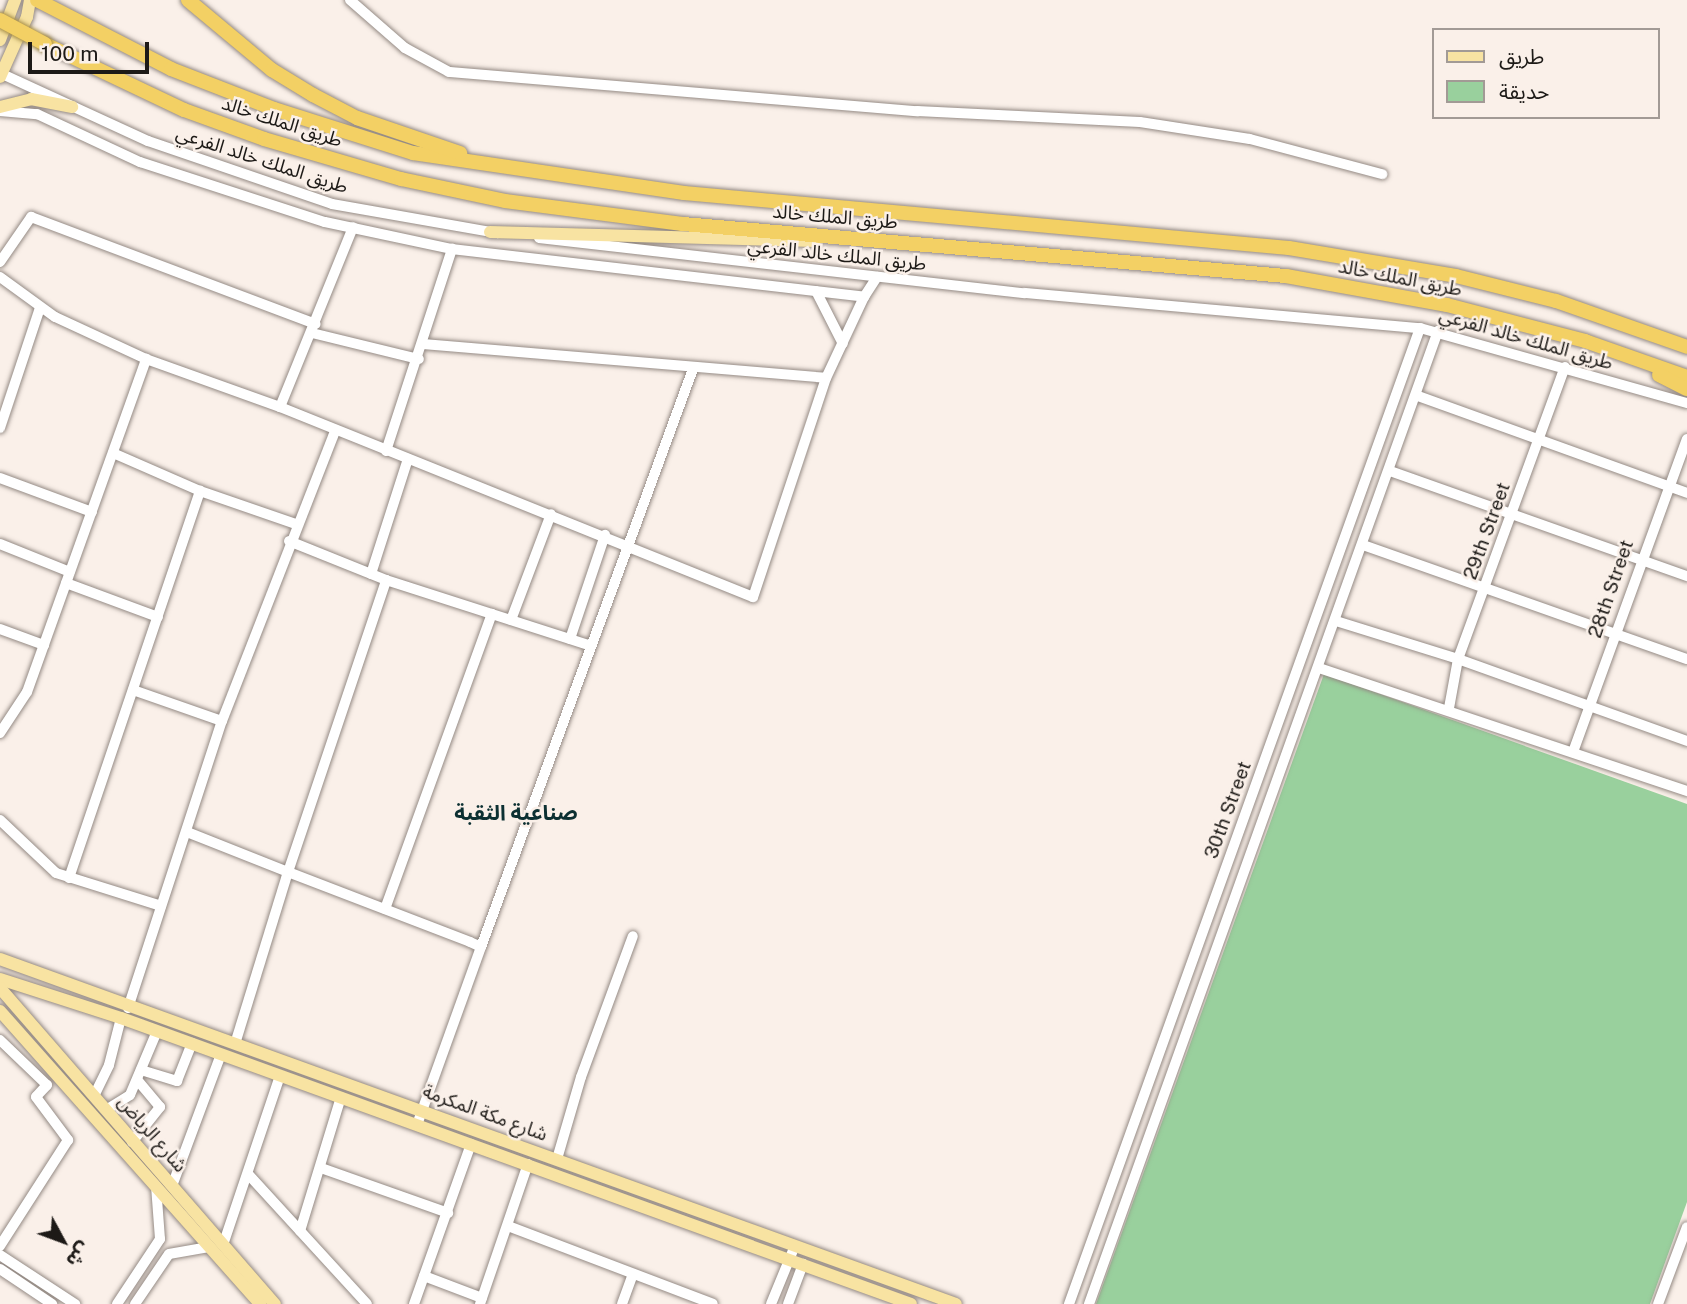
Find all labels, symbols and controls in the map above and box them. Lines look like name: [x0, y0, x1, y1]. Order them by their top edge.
scale bar: [32, 28, 152, 72]
legend: [1432, 28, 1659, 119]
text: 100 m: [41, 41, 98, 66]
text: طريق: [1499, 44, 1544, 69]
text: حديقة: [1499, 79, 1549, 104]
street label: طريق الملك خالد: [219, 92, 345, 152]
street label: طريق الملك خالد الفرعي: [173, 121, 351, 199]
street label: طريق الملك خالد: [771, 200, 899, 234]
street label: طريق الملك خالد الفرعي: [747, 234, 927, 276]
street label: طريق الملك خالد: [1336, 255, 1464, 301]
street label: طريق الملك خالد الفرعي: [1437, 303, 1615, 375]
street label: 29th Street: [1459, 479, 1515, 583]
street label: 28th Street: [1584, 537, 1638, 641]
street label: 30th Street: [1200, 758, 1256, 862]
district label: صناعية الثقبة: [454, 800, 578, 826]
street label: شارع مكة المكرمة: [419, 1080, 551, 1146]
street label: شارع الرياض: [113, 1091, 191, 1177]
north arrow: [28, 1206, 98, 1276]
text: ش: [62, 1238, 96, 1272]

